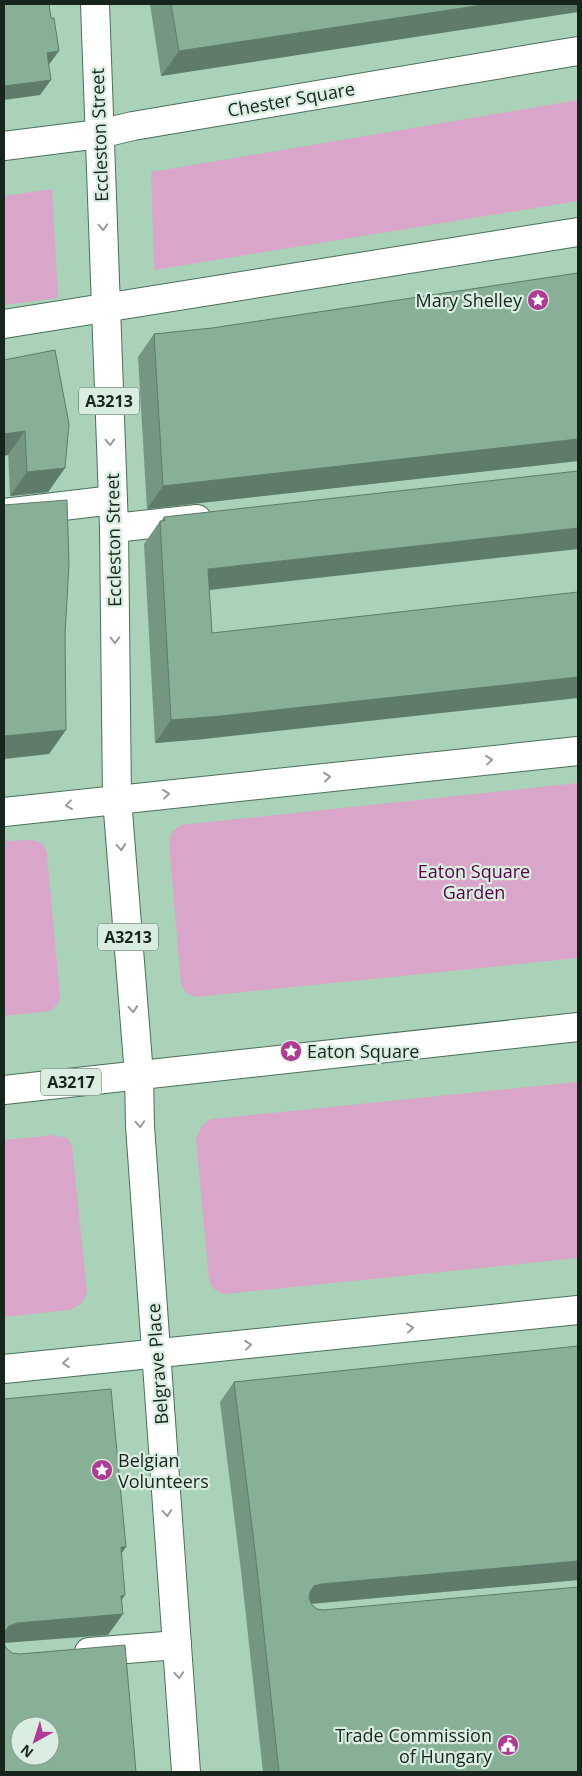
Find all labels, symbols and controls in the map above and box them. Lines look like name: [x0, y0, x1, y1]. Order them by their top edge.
street label: Eccleston Street: [85, 68, 113, 202]
street label: Chester Square: [225, 76, 357, 122]
one-way arrow: [97, 224, 108, 232]
place label: Mary Shelley: [416, 288, 523, 312]
place icon: Mary Shelley: [526, 288, 550, 312]
road number: A3213: [79, 388, 139, 414]
one-way arrow: [105, 438, 116, 446]
street label: Eccleston Street: [100, 473, 126, 607]
one-way arrow: [110, 636, 120, 644]
one-way arrow: [485, 755, 493, 766]
one-way arrow: [323, 772, 331, 783]
one-way arrow: [162, 789, 170, 800]
one-way arrow: [64, 799, 72, 810]
one-way arrow: [115, 843, 126, 851]
park label: Eaton Square Garden: [418, 859, 530, 904]
road number: A3213: [98, 924, 158, 950]
one-way arrow: [127, 1005, 138, 1013]
place icon: Eaton Square: [279, 1039, 303, 1063]
place label: Eaton Square: [307, 1039, 419, 1063]
road number: A3217: [41, 1068, 101, 1096]
one-way arrow: [135, 1120, 146, 1128]
street label: Belgrave Place: [141, 1303, 173, 1425]
one-way arrow: [406, 1323, 414, 1334]
one-way arrow: [244, 1340, 252, 1351]
one-way arrow: [62, 1358, 70, 1369]
place label: Belgian Volunteers: [118, 1448, 209, 1493]
place icon: Belgian Volunteers: [90, 1458, 114, 1482]
one-way arrow: [162, 1509, 173, 1517]
one-way arrow: [173, 1671, 184, 1679]
north arrow: [10, 1716, 60, 1766]
place label: Trade Commission of Hungary: [335, 1723, 493, 1768]
public building icon: Trade Commission of Hungary: [496, 1733, 520, 1757]
text: N: [16, 1741, 37, 1762]

